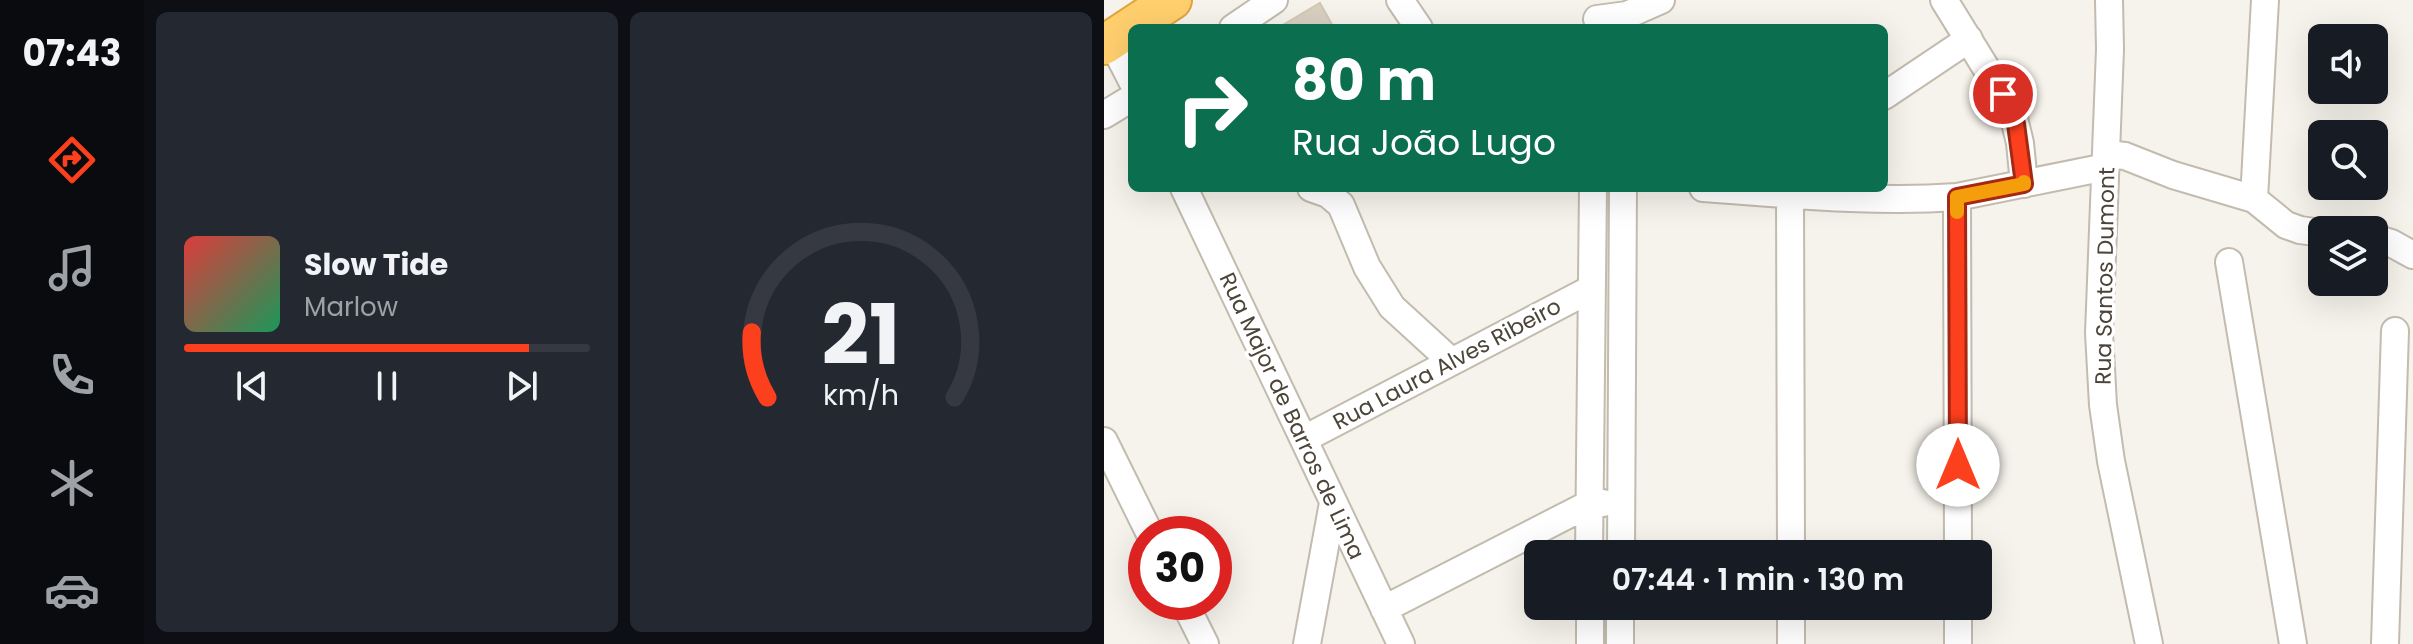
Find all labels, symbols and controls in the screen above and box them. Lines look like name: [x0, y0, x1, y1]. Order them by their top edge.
map controls: [2308, 24, 2388, 296]
button: sound: [2308, 24, 2388, 104]
text: 07:43: [22, 28, 122, 79]
text: 80 m: [1292, 41, 1436, 120]
icon: right: [1160, 56, 1264, 160]
pin: [1969, 60, 2037, 128]
icon: arrive: [1981, 72, 2025, 116]
text: Rua João Lugo: [1292, 117, 1556, 168]
button: search: [2308, 120, 2388, 200]
icon: directions: [44, 132, 100, 188]
street label: Rua Santos Dumont: [2088, 167, 2122, 385]
button: layers: [2308, 216, 2388, 296]
icon: music: [44, 240, 100, 296]
text: Slow Tide: [304, 243, 448, 286]
street label: Rua Major de Barros de Lima: [1212, 268, 1372, 564]
text: 21: [822, 277, 900, 393]
text: Marlow: [304, 289, 398, 325]
street label: Rua Laura Alves Ribeiro: [1327, 291, 1567, 437]
icon: phone: [44, 347, 100, 403]
icon: previous: [230, 364, 274, 408]
icon: pause: [365, 364, 409, 408]
icon: next: [500, 364, 544, 408]
text: km/h: [823, 375, 899, 415]
position arrow: [1916, 423, 2000, 507]
icon: climate: [44, 455, 100, 511]
speed limit sign: 30: [1128, 516, 1232, 620]
text: 07:44 · 1 min · 130 m: [1612, 558, 1904, 601]
icon: car: [44, 562, 100, 618]

